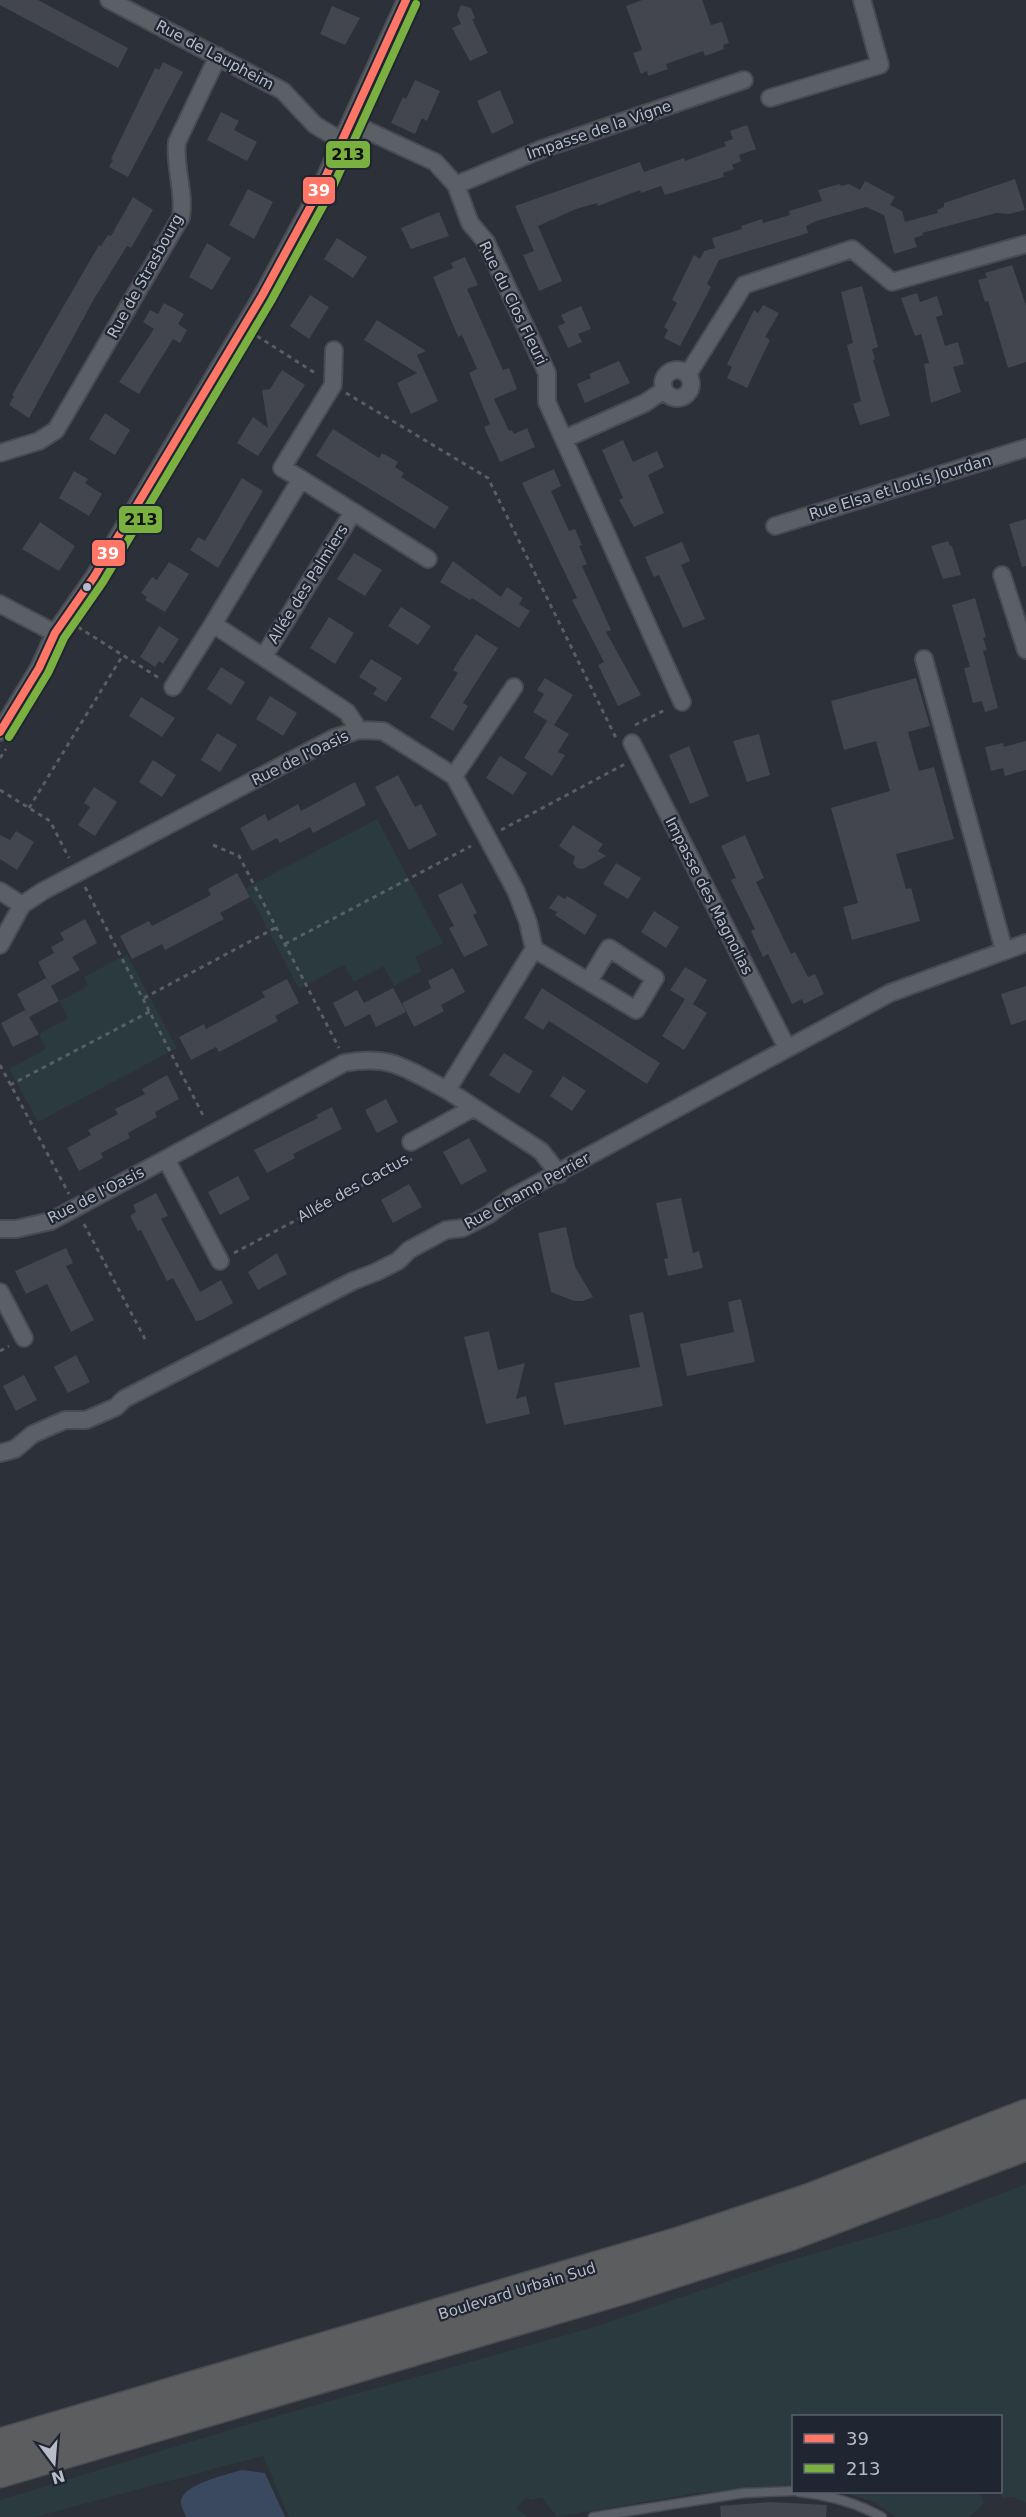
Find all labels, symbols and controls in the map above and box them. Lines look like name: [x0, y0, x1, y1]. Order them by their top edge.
street label: Rue de Laupheim: [153, 16, 277, 94]
street label: Impasse de la Vigne: [524, 97, 674, 163]
line badge: 213: [325, 140, 371, 169]
text: 213: [331, 145, 365, 164]
line badge: 39: [302, 176, 336, 205]
text: 39: [308, 181, 330, 200]
street label: Rue de Strasbourg: [103, 211, 187, 341]
street label: Rue du Clos Fleuri: [475, 238, 551, 368]
street label: Rue Elsa et Louis Jourdan: [807, 451, 993, 523]
line badge: 213: [118, 505, 163, 534]
text: 213: [124, 510, 158, 529]
street label: Allée des Palmiers: [264, 521, 352, 647]
line badge: 39: [91, 539, 126, 567]
text: 39: [97, 544, 119, 563]
unlabelled marker: [81, 581, 93, 593]
street label: Rue de l'Oasis: [248, 727, 352, 789]
street label: Impasse des Magnolias: [661, 814, 757, 978]
street label: Rue Champ Perrier: [461, 1149, 594, 1233]
street label: Allée des Cactus: [294, 1150, 412, 1226]
street label: Rue de l'Oasis: [45, 1163, 147, 1227]
street label: Boulevard Urbain Sud: [436, 2258, 598, 2324]
legend: [792, 2415, 1002, 2493]
text: 39: [846, 2428, 869, 2449]
north arrow: [24, 2433, 84, 2493]
text: 213: [846, 2458, 880, 2479]
text: N: [49, 2466, 67, 2488]

